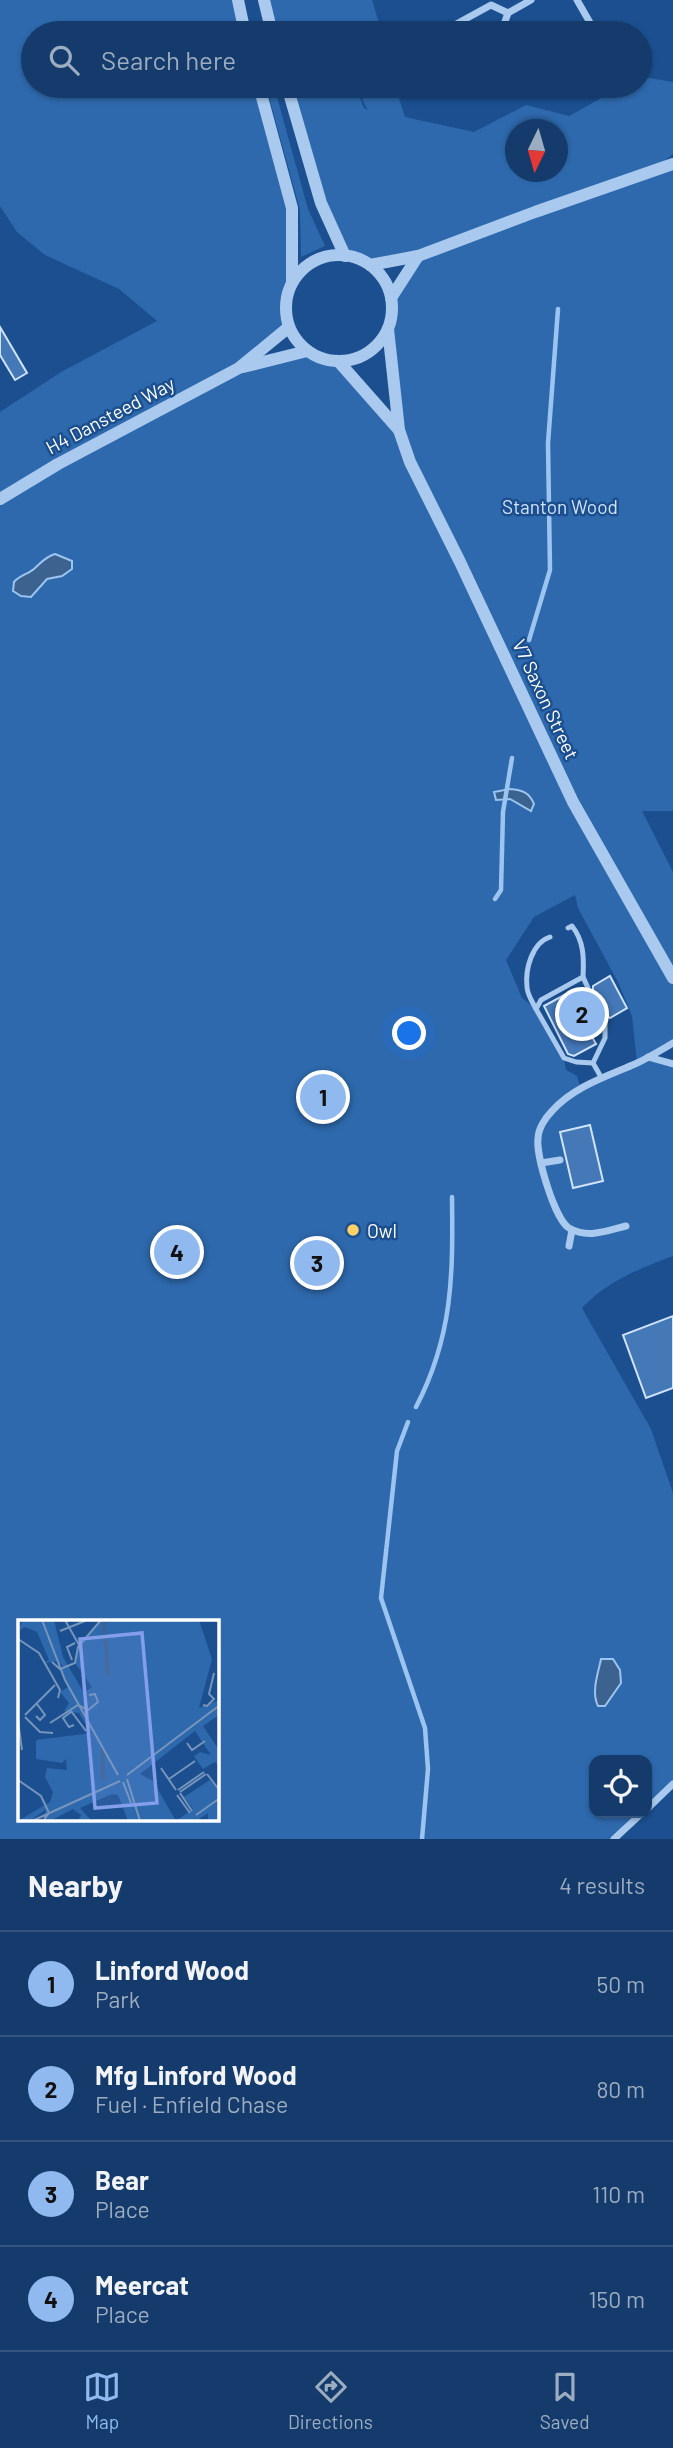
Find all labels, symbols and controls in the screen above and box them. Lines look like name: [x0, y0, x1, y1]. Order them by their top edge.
search box: [21, 21, 652, 98]
icon: search: [45, 41, 83, 79]
text: Search here: [101, 44, 236, 75]
north arrow: [505, 119, 568, 182]
street label: H4 Dansteed Way: [42, 371, 179, 459]
park label: Stanton Wood: [502, 495, 618, 518]
street label: V7 Saxon Street: [508, 635, 584, 763]
pin: 2: [559, 988, 605, 1040]
your location: [392, 1016, 426, 1050]
pin: 1: [300, 1071, 346, 1123]
place label: Owl: [367, 1219, 397, 1242]
marker: Owl: [345, 1222, 361, 1238]
pin: 4: [154, 1226, 200, 1278]
pin: 3: [294, 1237, 340, 1289]
inset map: [18, 1620, 219, 1822]
map controls: [589, 1755, 652, 1818]
button: locate: [589, 1755, 652, 1818]
text: Nearby: [28, 1867, 123, 1903]
text: 4 results: [559, 1871, 645, 1899]
text: Linford Wood: [95, 1954, 249, 1985]
text: 1: [47, 1970, 55, 1998]
text: 50 m: [597, 1970, 645, 1998]
text: Park: [95, 1985, 140, 2013]
text: Mfg Linford Wood: [95, 2059, 297, 2090]
text: 2: [45, 2075, 57, 2103]
text: 80 m: [596, 2075, 645, 2103]
text: Fuel · Enfield Chase: [95, 2090, 288, 2118]
text: Bear: [95, 2164, 149, 2195]
text: 3: [45, 2180, 57, 2208]
text: 110 m: [592, 2180, 645, 2208]
text: Place: [95, 2195, 150, 2223]
text: Meercat: [95, 2269, 189, 2300]
text: 4: [44, 2285, 58, 2313]
text: 150 m: [589, 2285, 645, 2313]
text: Place: [95, 2300, 150, 2328]
tab: Map: [83, 2368, 121, 2433]
tab: Directions: [288, 2368, 373, 2433]
tab: Saved: [540, 2368, 590, 2433]

